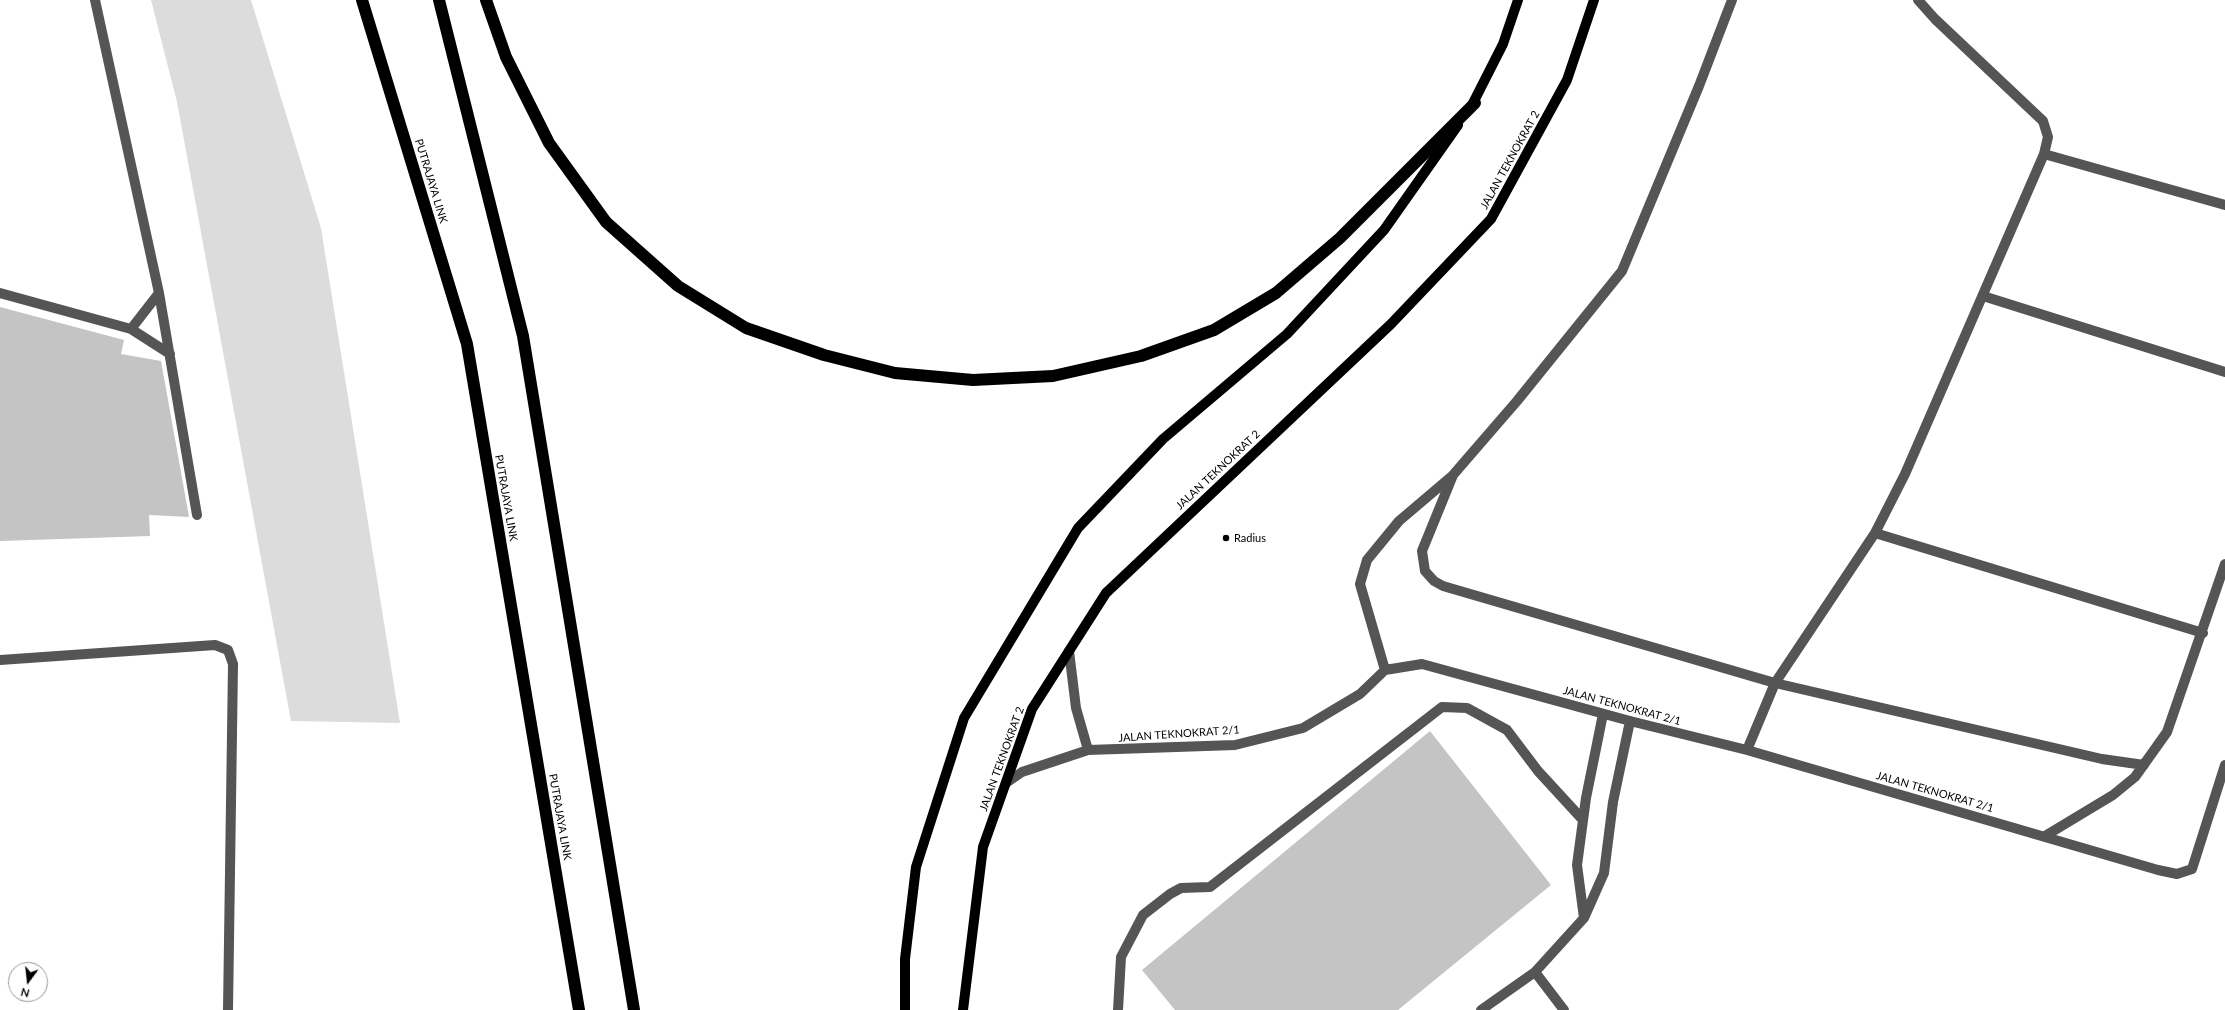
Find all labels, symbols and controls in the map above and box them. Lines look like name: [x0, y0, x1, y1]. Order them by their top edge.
street label: JALAN TEKNOKRAT 2: [1478, 109, 1542, 211]
street label: PUTRAJAYA LINK: [412, 137, 450, 225]
street label: JALAN TEKNOKRAT 2: [1173, 428, 1263, 512]
street label: PUTRAJAYA LINK: [492, 454, 520, 542]
place label: Radius: [1234, 531, 1266, 545]
marker: Radius: [1221, 533, 1231, 543]
street label: JALAN TEKNOKRAT 2/1: [1562, 684, 1682, 728]
street label: JALAN TEKNOKRAT 2: [977, 705, 1027, 813]
street label: JALAN TEKNOKRAT 2/1: [1118, 723, 1240, 745]
street label: JALAN TEKNOKRAT 2/1: [1875, 769, 1995, 815]
street label: PUTRAJAYA LINK: [546, 773, 574, 861]
north arrow: [8, 962, 48, 1002]
text: N: [19, 986, 31, 1000]

